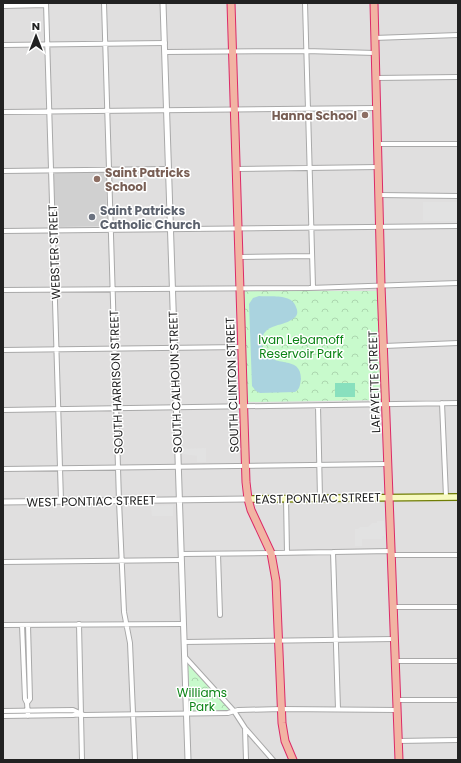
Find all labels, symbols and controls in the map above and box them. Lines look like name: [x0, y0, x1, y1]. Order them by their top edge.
north arrow: [16, 16, 56, 56]
text: N: [32, 18, 40, 34]
place label: Hanna School: [272, 107, 357, 124]
marker: Hanna School: [360, 110, 370, 120]
place label: Saint Patricks School: [105, 164, 190, 195]
marker: Saint Patricks School: [92, 174, 102, 184]
place label: Saint Patricks Catholic Church: [100, 202, 201, 233]
street label: WEBSTER STREET: [44, 204, 64, 300]
marker: Saint Patricks Catholic Church: [87, 212, 97, 222]
street label: SOUTH HARRISON STREET: [105, 309, 127, 454]
street label: SOUTH CALHOUN STREET: [164, 310, 186, 453]
street label: SOUTH CLINTON STREET: [221, 316, 243, 453]
street label: LAFAYETTE STREET: [364, 330, 384, 434]
park label: Ivan Lebamoff Reservoir Park: [258, 331, 344, 362]
street label: EAST PONTIAC STREET: [255, 488, 381, 508]
street label: WEST PONTIAC STREET: [26, 491, 156, 511]
park label: Williams Park: [177, 684, 227, 715]

